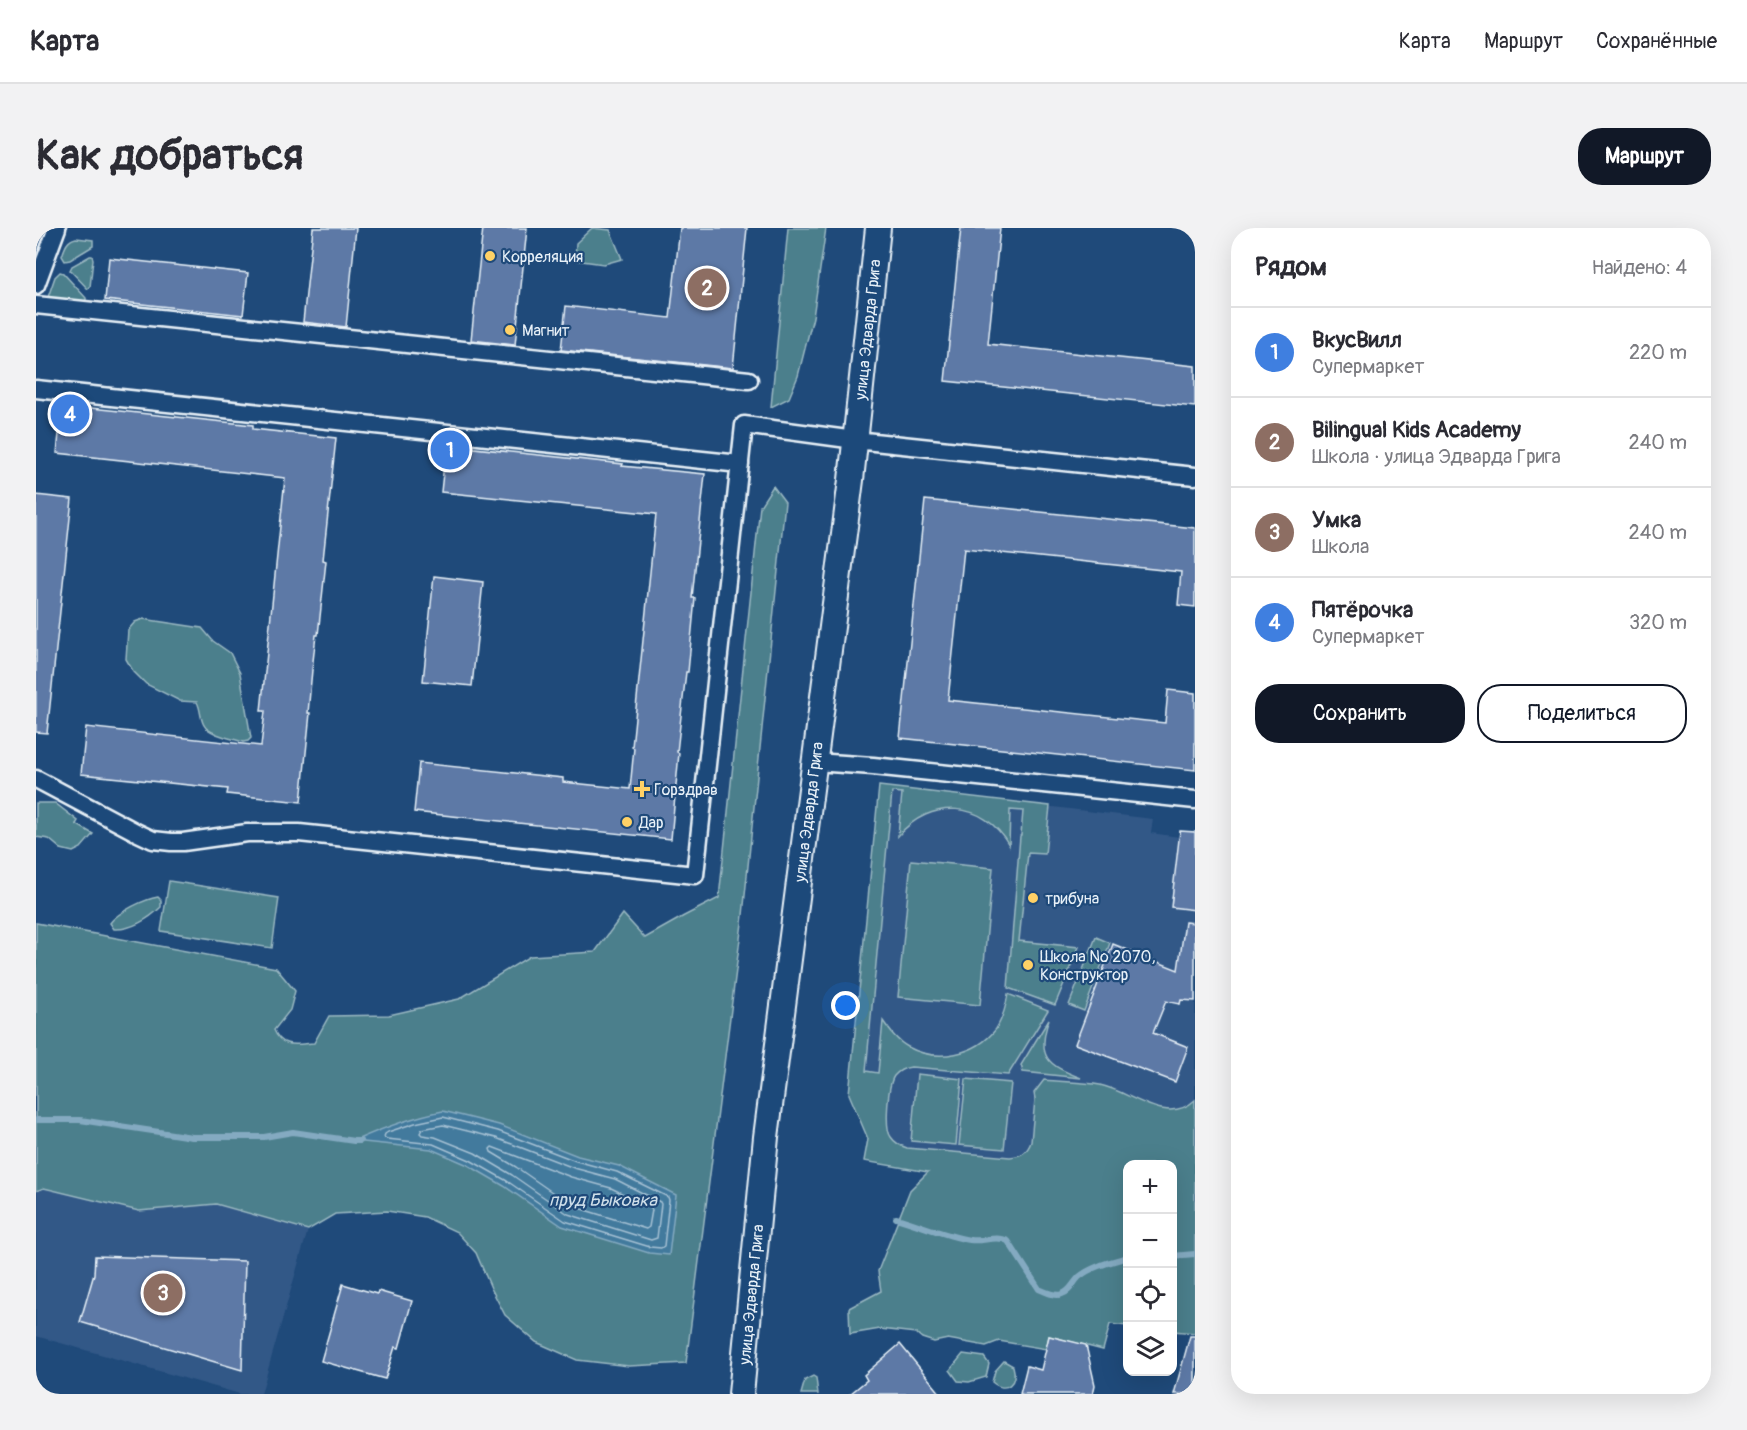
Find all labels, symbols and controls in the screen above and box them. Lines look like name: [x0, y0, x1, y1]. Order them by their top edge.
text: Карта: [30, 24, 99, 59]
text: Карта: [1399, 28, 1451, 55]
text: Маршрут: [1484, 28, 1563, 55]
text: Сохранённые: [1596, 28, 1717, 55]
button: Маршрут: [1578, 128, 1711, 185]
text: Как добраться: [36, 130, 303, 182]
place label: Корреляция: [502, 247, 583, 267]
marker: Корреляция: [483, 249, 497, 263]
text: Рядом: [1255, 251, 1327, 283]
text: Найдено: 4: [1592, 255, 1687, 280]
street label: улица Эдварда Грига: [851, 258, 886, 402]
pin: 2: [688, 266, 726, 310]
place label: Магнит: [522, 321, 570, 341]
marker: Магнит: [503, 323, 517, 337]
text: ВкусВилл: [1312, 326, 1402, 354]
text: 1: [1271, 340, 1278, 365]
text: 220 m: [1629, 340, 1687, 365]
text: Супермаркет: [1312, 354, 1424, 379]
pin: 4: [51, 392, 90, 436]
text: Bilingual Kids Academy: [1312, 416, 1521, 444]
pin: 1: [430, 428, 470, 472]
text: 2: [1269, 430, 1280, 455]
text: 240 m: [1628, 430, 1687, 455]
text: Школа · улица Эдварда Грига: [1312, 444, 1561, 469]
text: Умка: [1312, 506, 1361, 534]
text: 3: [1269, 520, 1280, 545]
text: 240 m: [1628, 520, 1687, 545]
text: Школа: [1312, 534, 1369, 559]
text: Пятёрочка: [1312, 596, 1413, 624]
text: 4: [1269, 610, 1280, 635]
text: 320 m: [1629, 610, 1687, 635]
text: Супермаркет: [1312, 624, 1424, 649]
button: Сохранить: [1255, 684, 1465, 743]
button: Поделиться: [1477, 684, 1687, 743]
street label: улица Эдварда Грига: [790, 741, 828, 884]
place label: Горздрав: [654, 780, 718, 800]
marker: Горздрав: [635, 782, 649, 796]
place label: Дар: [638, 813, 664, 833]
marker: Дар: [620, 815, 634, 829]
place label: трибуна: [1045, 889, 1099, 909]
marker: трибуна: [1026, 891, 1040, 905]
place label: Школа № 2070, Конструктор: [1040, 947, 1155, 985]
marker: Школа № 2070, Конструктор: [1021, 958, 1035, 972]
your location: [831, 991, 860, 1020]
map controls: [1123, 1160, 1177, 1376]
button: +: [1123, 1160, 1177, 1214]
water label: пруд Быковка: [549, 1189, 659, 1212]
button: −: [1123, 1214, 1177, 1268]
street label: улица Эдварда Грига: [735, 1223, 768, 1367]
button: locate: [1123, 1268, 1177, 1322]
pin: 3: [144, 1270, 182, 1316]
button: layers: [1123, 1322, 1177, 1376]

